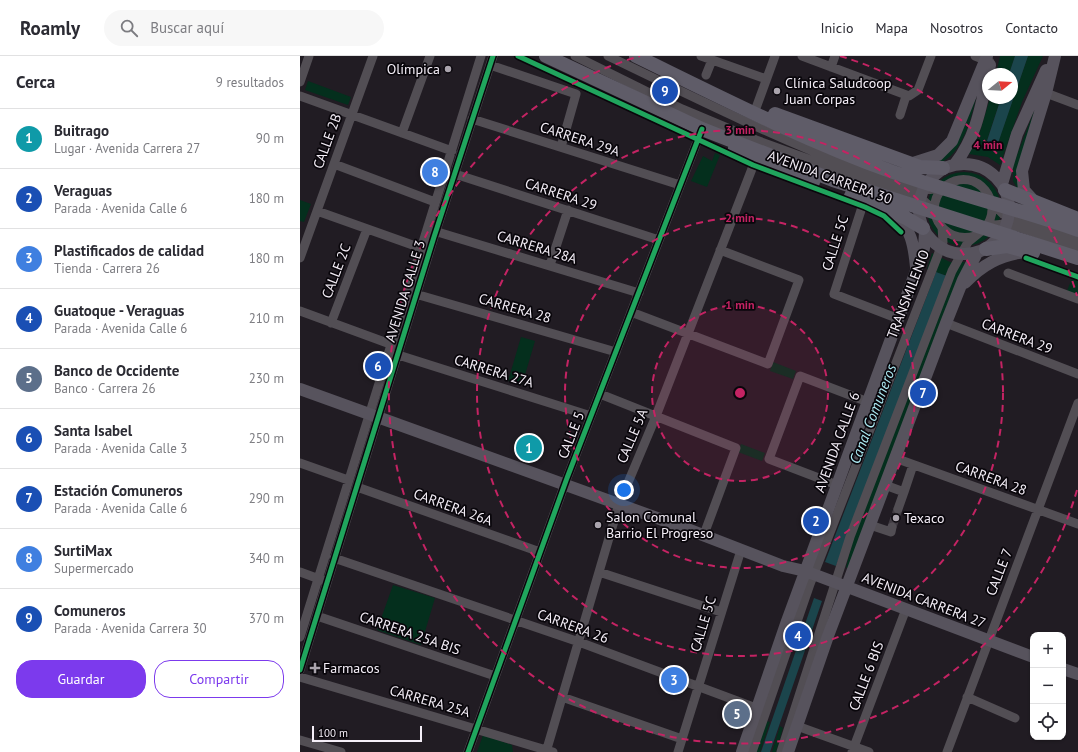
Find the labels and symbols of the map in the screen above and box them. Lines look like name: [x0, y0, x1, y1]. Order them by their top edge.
place label: Olímpica: [387, 60, 440, 78]
marker: Olímpica: [443, 64, 453, 74]
north arrow: [982, 68, 1018, 104]
place label: Clínica Saludcoop Juan Corpas: [784, 74, 891, 108]
pin: 9: [652, 76, 678, 106]
marker: Clínica Saludcoop Juan Corpas: [772, 86, 782, 96]
street label: CALLE 2B: [309, 111, 345, 171]
street label: CARRERA 29A: [538, 118, 623, 161]
text: 3 min: [725, 122, 755, 137]
text: 4 min: [973, 137, 1003, 152]
street label: AVENIDA CARRERA 30: [765, 146, 895, 208]
pin: 8: [422, 157, 448, 187]
street label: CARRERA 29: [523, 174, 599, 214]
text: 2 min: [725, 210, 755, 225]
street label: CALLE 5C: [818, 213, 852, 273]
street label: CARRERA 28A: [495, 226, 580, 268]
street label: AVENIDA CALLE 3: [381, 238, 429, 344]
street label: CALLE 2C: [317, 241, 355, 301]
street label: TRANSMILENIO: [883, 247, 933, 341]
street label: CARRERA 28: [477, 289, 553, 327]
text: 1 min: [725, 297, 755, 312]
street label: CARRERA 29: [979, 314, 1055, 358]
street label: CARRERA 27A: [452, 350, 537, 392]
pin: 6: [365, 351, 391, 381]
water label: Canal Comuneros: [845, 361, 900, 466]
pin: 7: [910, 378, 936, 408]
centre of rings: [733, 386, 747, 400]
street label: AVENIDA CALLE 6: [810, 389, 864, 495]
street label: CALLE 5A: [613, 405, 652, 466]
street label: CALLE 5: [554, 409, 588, 461]
pin: 1: [516, 433, 542, 463]
street label: CARRERA 28: [953, 457, 1029, 499]
your location: [614, 480, 634, 500]
street label: CARRERA 26A: [411, 484, 496, 530]
pin: 2: [803, 506, 829, 536]
place label: Salon Comunal Barrio El Progreso: [606, 508, 713, 542]
place label: Texaco: [904, 509, 944, 527]
marker: Texaco: [891, 513, 901, 523]
marker: Salon Comunal Barrio El Progreso: [593, 520, 603, 530]
street label: CALLE 7: [982, 546, 1016, 598]
street label: AVENIDA CARRERA 27: [860, 568, 988, 632]
street label: CALLE 5C: [686, 594, 720, 654]
street label: CARRERA 26: [535, 605, 611, 647]
street label: CARRERA 25A BIS: [357, 607, 463, 659]
pin: 4: [785, 621, 811, 651]
street label: CALLE 6 BIS: [845, 639, 887, 713]
place label: Farmacos: [323, 659, 380, 677]
marker: Farmacos: [310, 663, 320, 673]
pin: 3: [661, 665, 687, 695]
street label: CARRERA 25A: [388, 681, 473, 721]
pin: 5: [724, 699, 750, 729]
scale bar: [312, 724, 422, 743]

